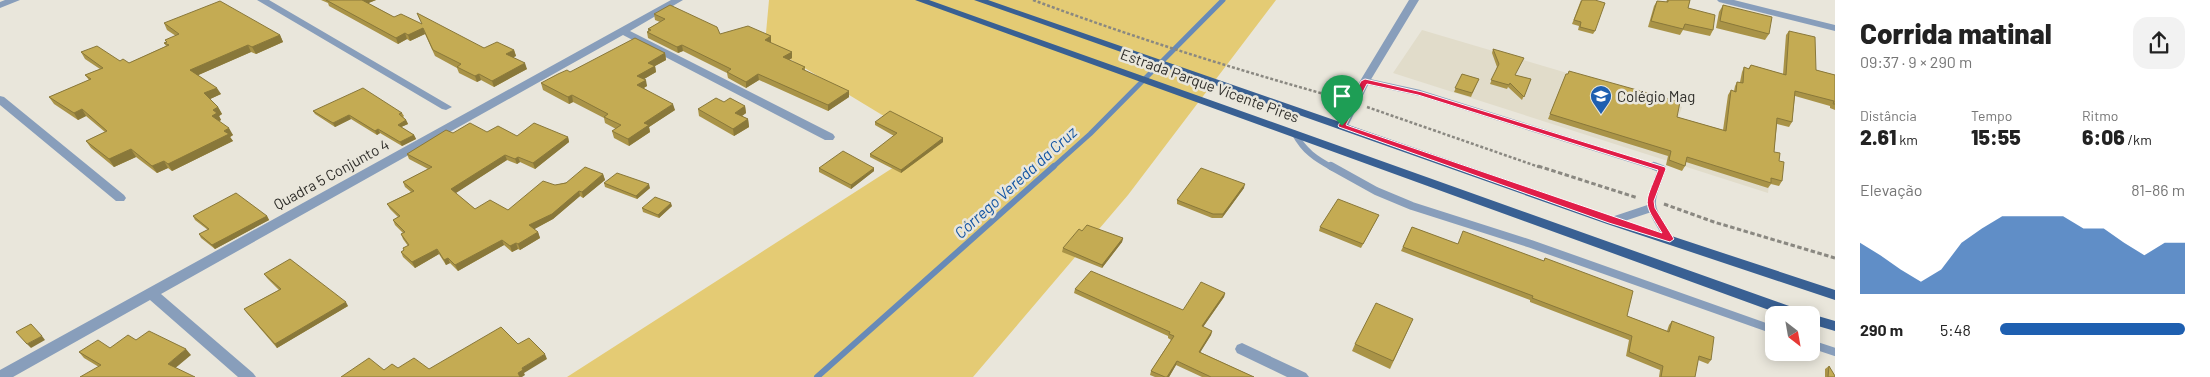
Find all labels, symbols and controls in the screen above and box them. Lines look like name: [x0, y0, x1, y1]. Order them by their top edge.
text: Corrida matinal: [1860, 16, 2052, 50]
button: share: [2133, 17, 2185, 69]
street label: Estrada Parque Vicente Pires: [1118, 44, 1302, 126]
text: 09:37 · 9 × 290 m: [1860, 52, 1972, 71]
pin: [1321, 75, 1363, 126]
icon: arrive: [1328, 82, 1356, 110]
school or university icon: Colégio Mag: [1589, 84, 1613, 115]
place label: Colégio Mag: [1617, 87, 1695, 105]
text: Distância: [1860, 107, 1917, 124]
text: Tempo: [1971, 107, 2012, 124]
text: Ritmo: [2082, 107, 2118, 124]
water label: Córrego Vereda da Cruz: [950, 121, 1081, 242]
text: 2.61: [1860, 124, 1896, 149]
text: 15:55: [1971, 124, 2021, 149]
text: 6:06: [2082, 124, 2125, 149]
text: km: [1896, 131, 1918, 148]
text: /km: [2125, 131, 2152, 148]
street label: Quadra 5 Conjunto 4: [270, 135, 392, 213]
text: Elevação: [1860, 180, 1922, 199]
text: 81–86 m: [2131, 180, 2185, 199]
north arrow: [1765, 306, 1820, 361]
map controls: [1765, 306, 1820, 361]
text: 290 m: [1860, 320, 1903, 339]
text: 5:48: [1940, 320, 1971, 339]

